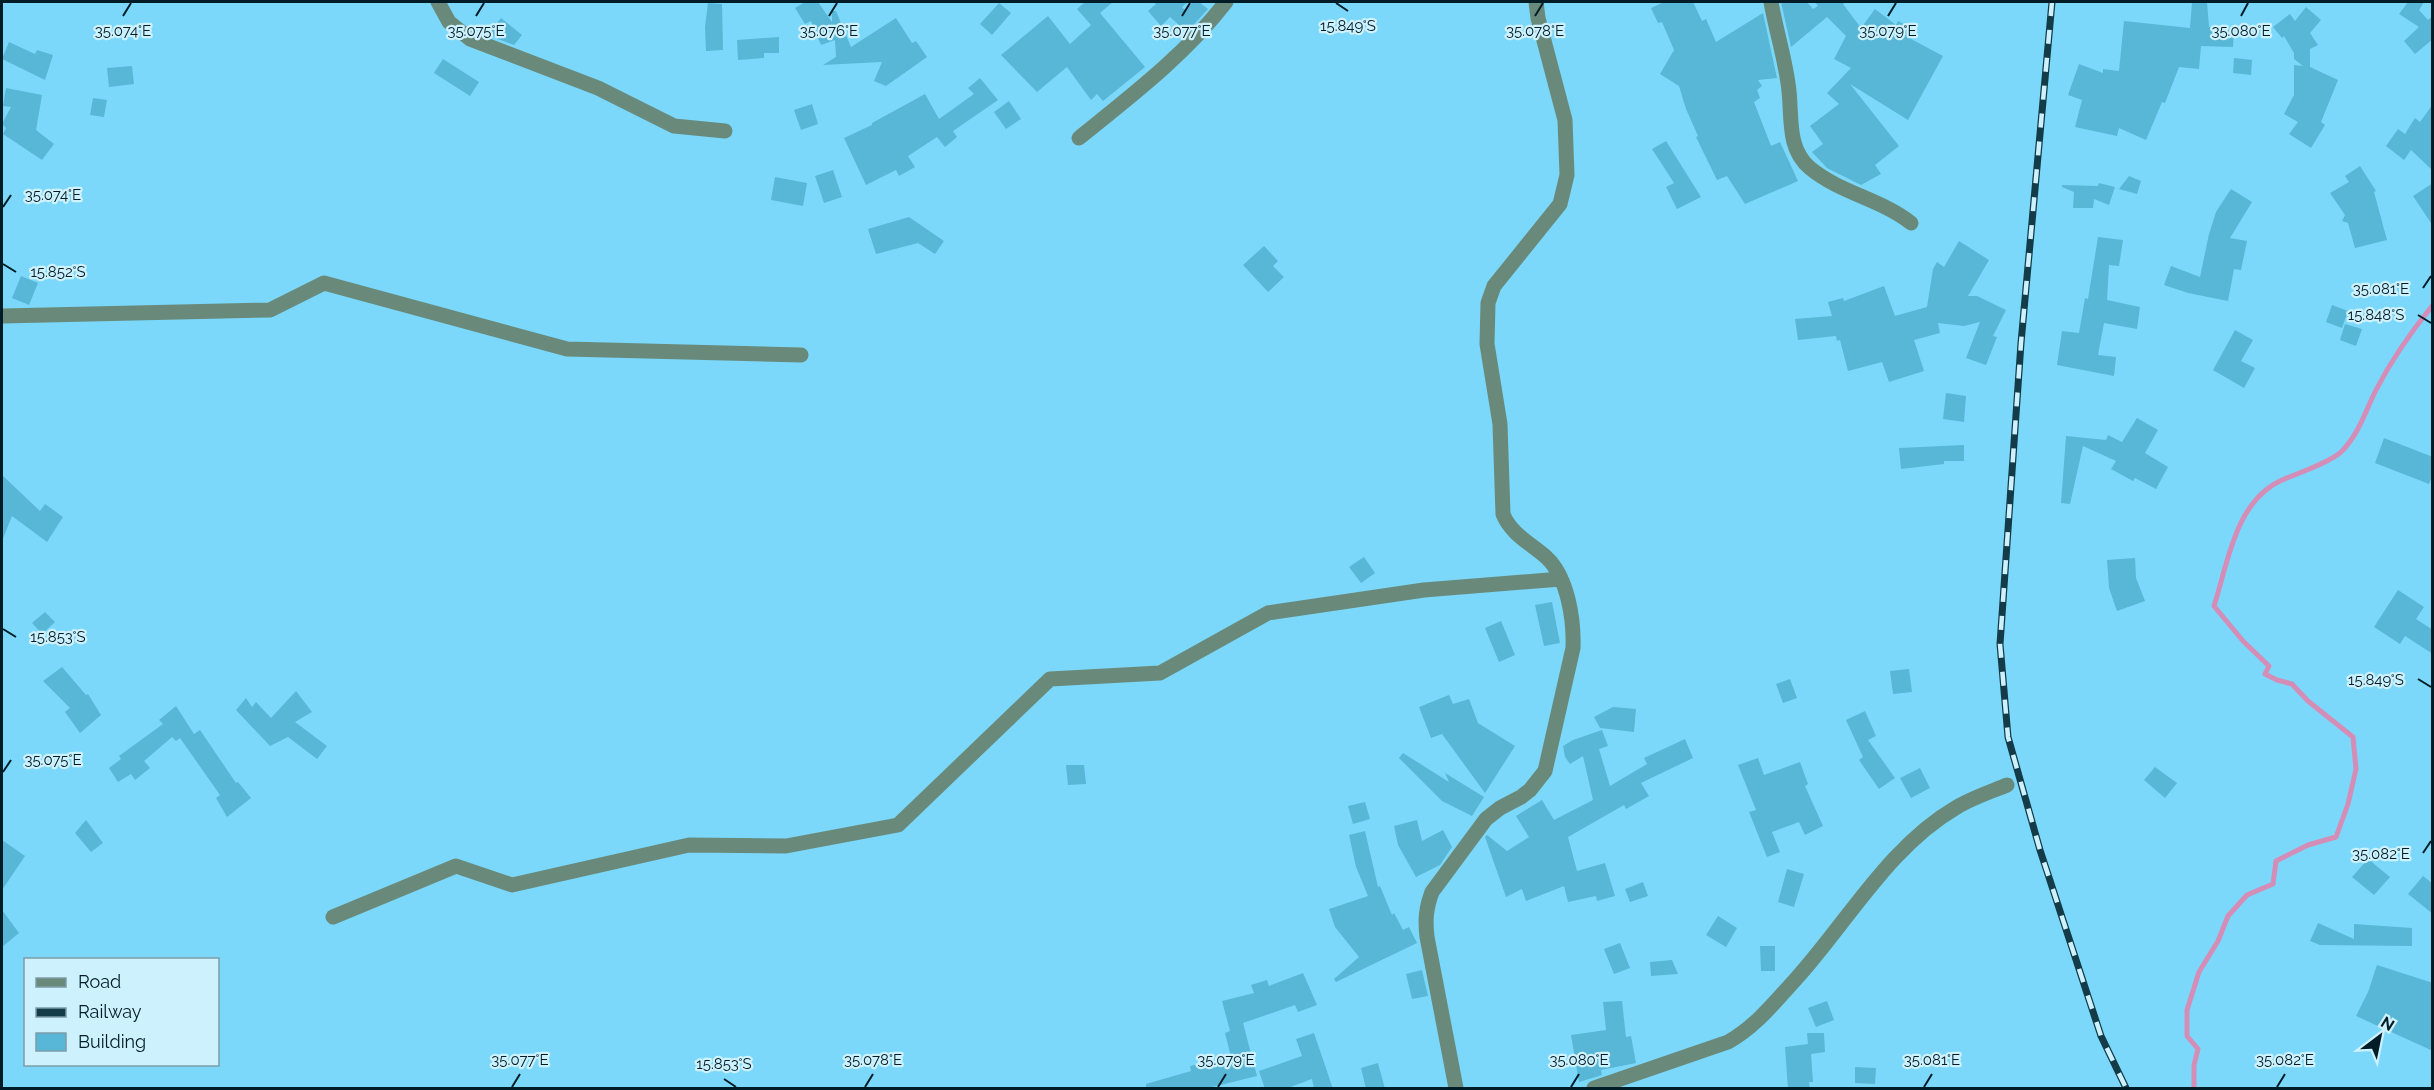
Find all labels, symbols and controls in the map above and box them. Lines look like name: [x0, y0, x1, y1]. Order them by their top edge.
text: 15.849°S: [1320, 17, 1376, 35]
text: 35.074°E: [95, 22, 151, 40]
text: 35.075°E: [447, 22, 505, 40]
text: 35.076°E: [800, 22, 858, 40]
text: 35.077°E: [1153, 22, 1211, 40]
text: 35.078°E: [1506, 22, 1564, 40]
text: 35.079°E: [1859, 22, 1917, 40]
text: 35.080°E: [2211, 22, 2271, 40]
text: 35.074°E: [25, 186, 81, 204]
text: 15.852°S: [30, 263, 86, 281]
text: 35.081°E: [2353, 280, 2409, 298]
text: 15.848°S: [2348, 306, 2404, 324]
text: 15.853°S: [30, 628, 86, 646]
text: 15.849°S: [2348, 671, 2404, 689]
text: 35.075°E: [24, 751, 82, 769]
text: 35.082°E: [2352, 845, 2410, 863]
legend: [24, 958, 219, 1066]
text: Road: [78, 971, 121, 992]
text: Railway: [78, 1001, 142, 1022]
north arrow: [2350, 1006, 2410, 1066]
text: N: [2377, 1012, 2398, 1035]
text: Building: [78, 1031, 146, 1052]
text: 35.077°E: [491, 1051, 549, 1069]
text: 35.078°E: [844, 1051, 902, 1069]
text: 35.079°E: [1197, 1051, 1255, 1069]
text: 35.080°E: [1549, 1051, 1609, 1069]
text: 35.081°E: [1904, 1051, 1960, 1069]
text: 35.082°E: [2256, 1051, 2314, 1069]
text: 15.853°S: [696, 1055, 752, 1073]

